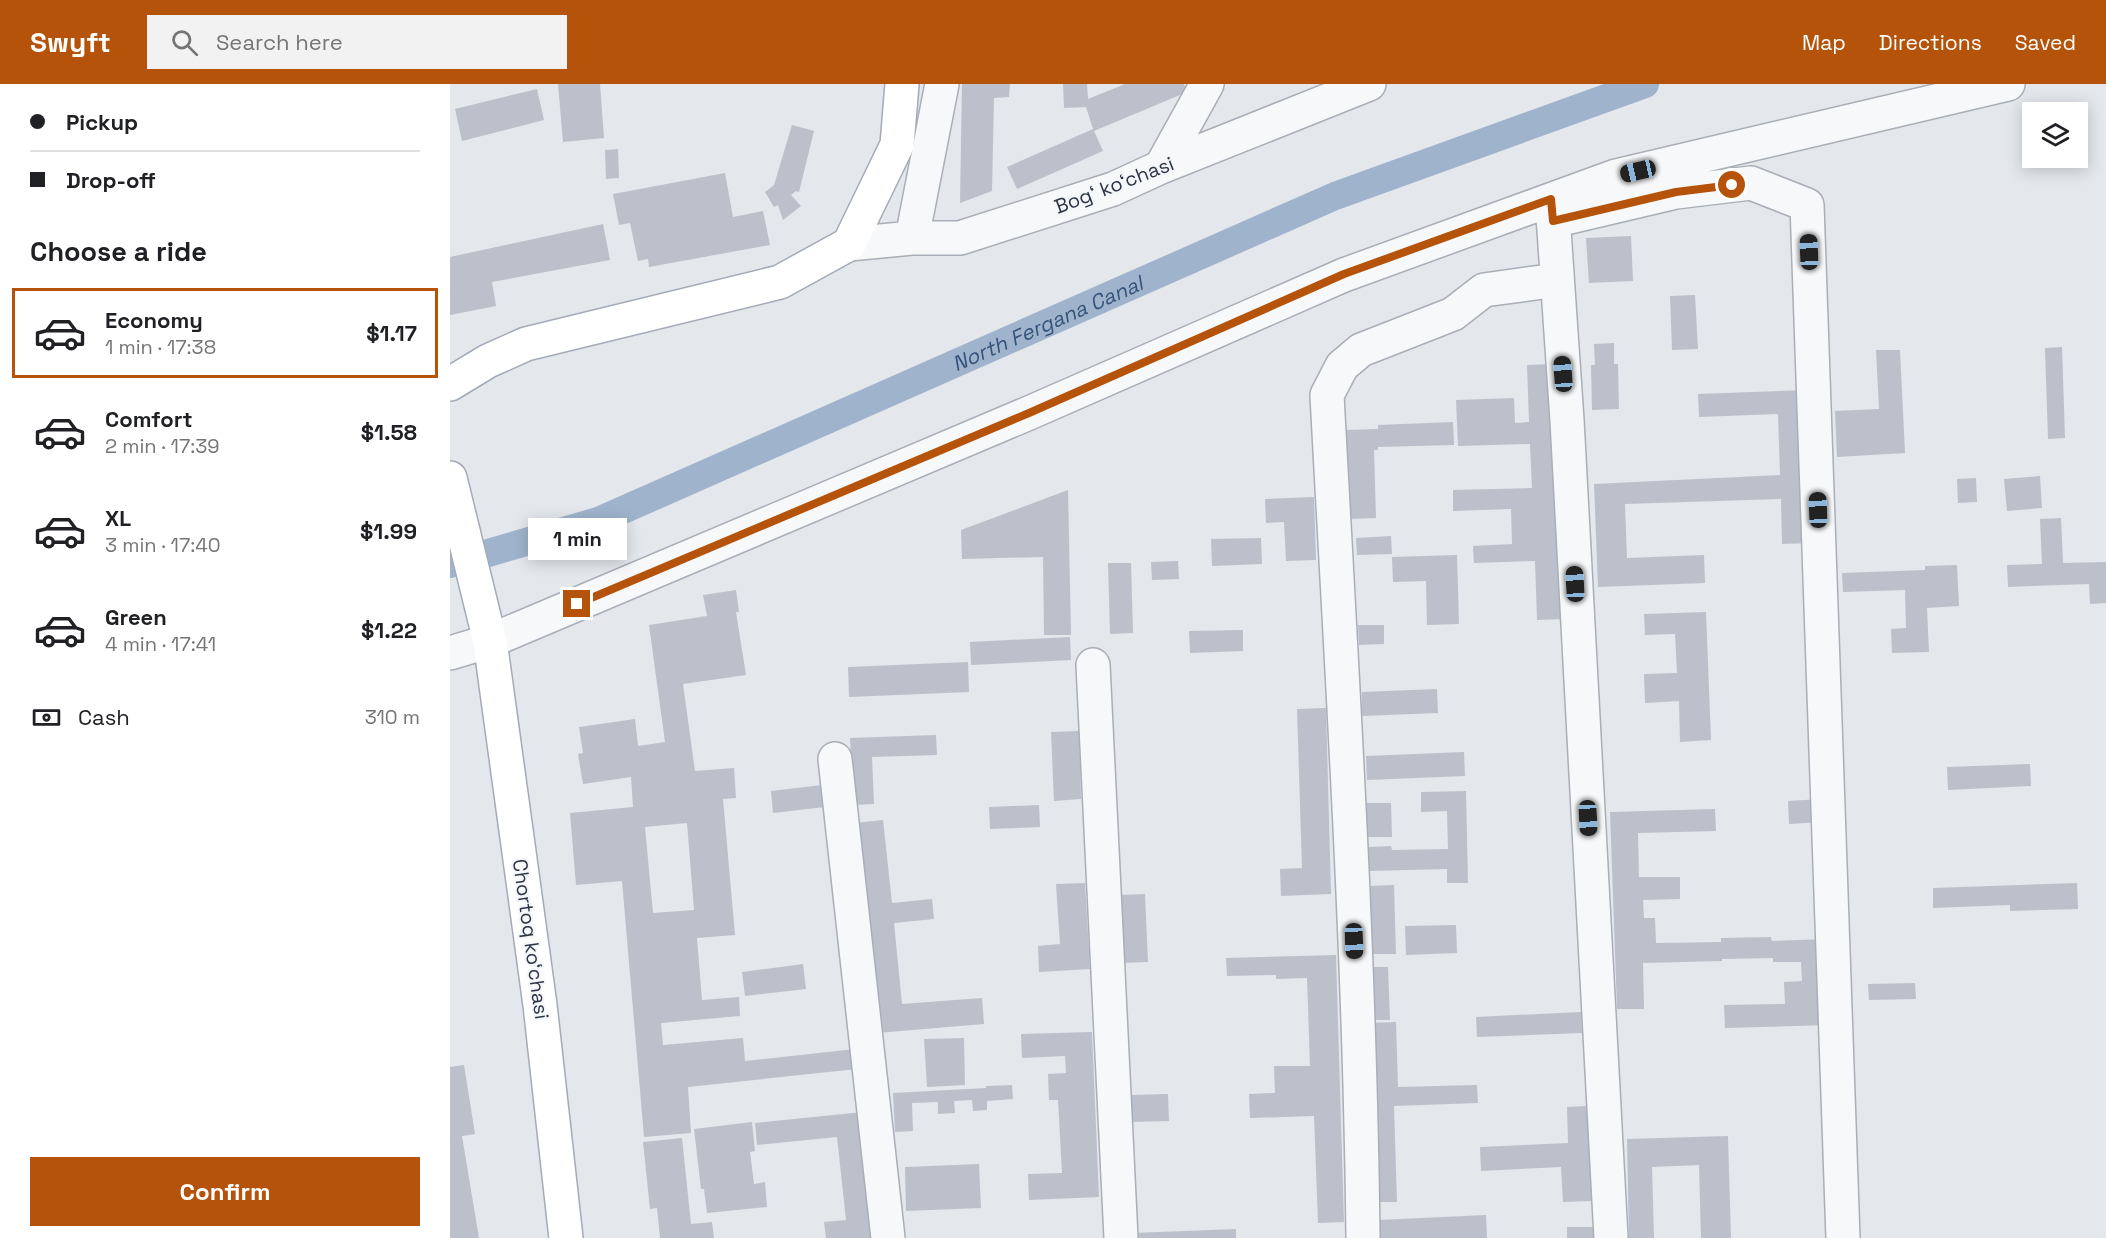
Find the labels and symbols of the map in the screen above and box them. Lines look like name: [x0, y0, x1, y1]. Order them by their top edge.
street label: Bogʻ koʻchasi: [1051, 150, 1177, 220]
car: [1618, 158, 1658, 184]
route start: [1718, 171, 1745, 198]
car: [1799, 234, 1819, 270]
water label: North Fergana Canal: [948, 268, 1149, 377]
car: [1553, 355, 1573, 393]
car: [1808, 492, 1828, 528]
callout: 1 min: [528, 517, 626, 559]
car: [1565, 566, 1585, 602]
route end: [563, 590, 590, 617]
car: [1578, 800, 1598, 836]
street label: Chortoq koʻchasi: [507, 857, 555, 1021]
car: [1344, 923, 1364, 959]

